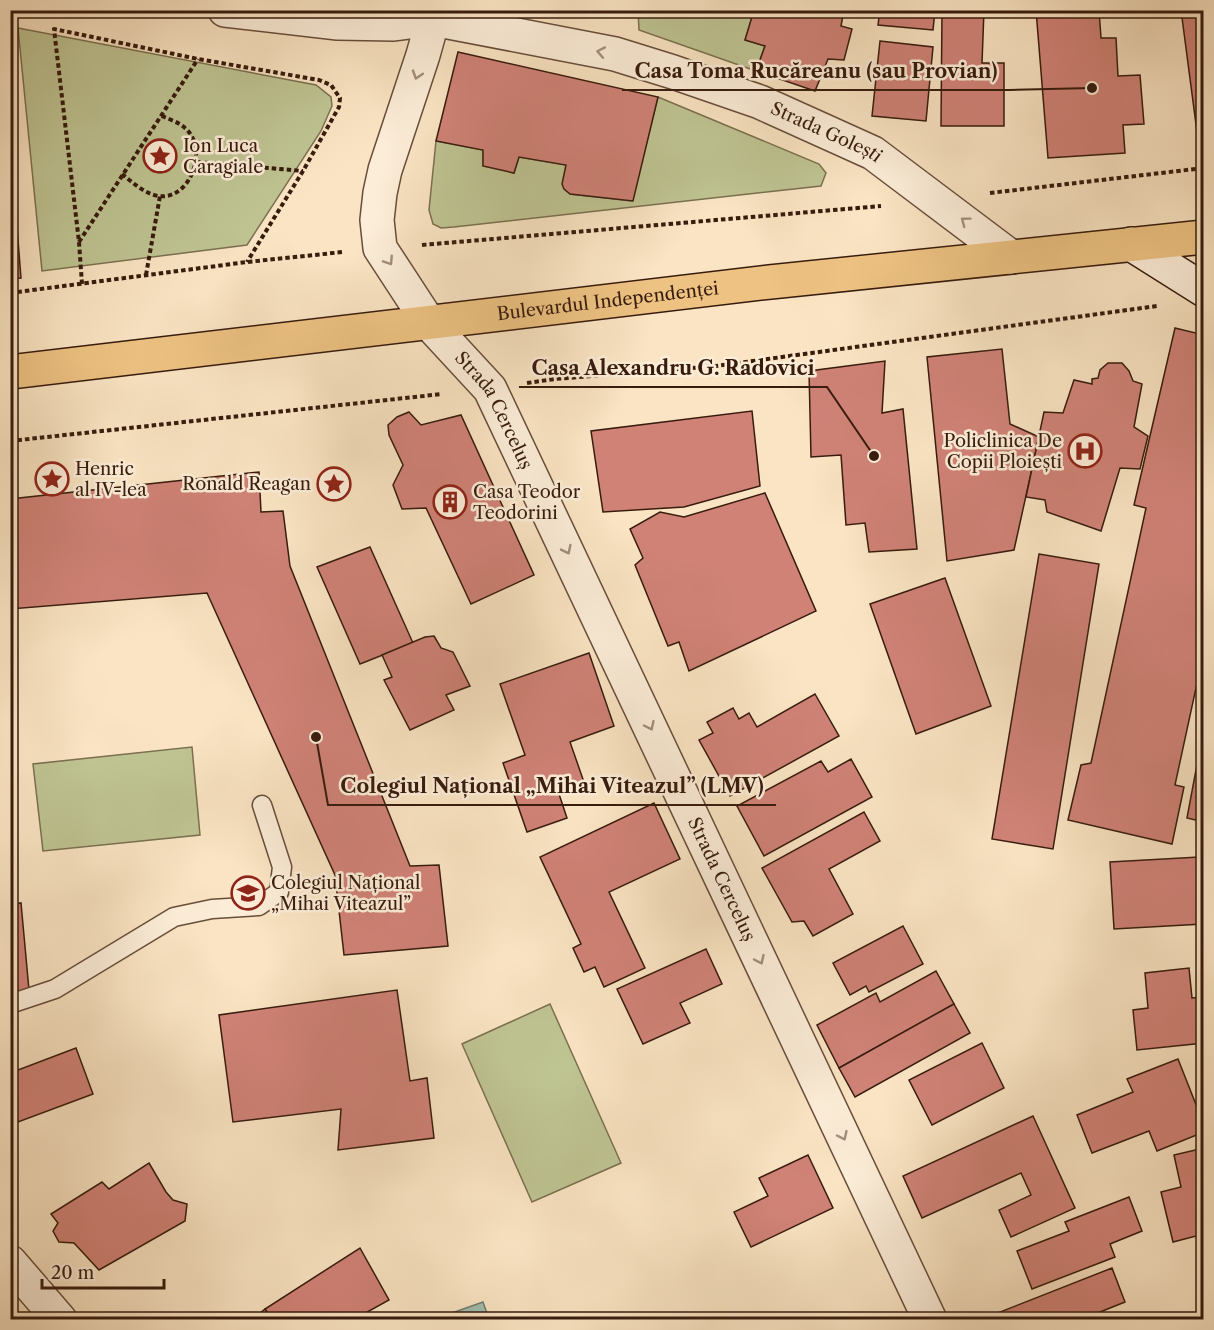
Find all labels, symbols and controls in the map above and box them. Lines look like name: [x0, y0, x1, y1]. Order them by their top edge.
one-way arrow: [596, 46, 606, 59]
callout: Casa Toma Rucăreanu (sau Provian): [622, 52, 1009, 90]
text: Casa Toma Rucăreanu (sau Provian): [635, 59, 997, 83]
one-way arrow: [411, 69, 424, 80]
street label: Strada Golești: [767, 97, 887, 167]
place label: Ion Luca Caragiale: [183, 135, 263, 178]
place icon: Ion Luca Caragiale: [142, 138, 178, 174]
one-way arrow: [960, 218, 971, 229]
one-way arrow: [382, 255, 393, 266]
street label: Bulevardul Independenței: [496, 277, 720, 325]
street label: Strada Cerceluș: [450, 347, 537, 473]
callout: Casa Alexandru G. Radovici: [519, 349, 827, 387]
text: Casa Alexandru G. Radovici: [531, 356, 815, 380]
place label: Policlinica De Copii Ploiești: [943, 430, 1063, 473]
hospital icon: Policlinica De Copii Ploiești: [1067, 433, 1103, 469]
place label: Henric al IV-lea: [75, 458, 147, 501]
place icon: Henric al IV-lea: [34, 461, 70, 497]
place icon: Ronald Reagan: [316, 466, 352, 502]
place label: Ronald Reagan: [182, 473, 311, 495]
place label: Casa Teodor Teodorini: [473, 481, 581, 524]
building icon: Casa Teodor Teodorini: [432, 484, 468, 520]
one-way arrow: [560, 543, 572, 554]
one-way arrow: [643, 720, 655, 731]
callout: Colegiul Național „Mihai Viteazul” (LMV): [328, 767, 776, 805]
text: Colegiul Național „Mihai Viteazul” (LMV): [340, 774, 764, 799]
street label: Strada Cerceluș: [683, 814, 760, 945]
place label: Colegiul Național „Mihai Viteazul”: [271, 872, 420, 915]
school or university icon: Colegiul Național „Mihai Viteazul”: [230, 875, 266, 911]
one-way arrow: [752, 953, 764, 964]
one-way arrow: [836, 1129, 848, 1140]
scale bar: [42, 1252, 164, 1290]
text: 20 m: [51, 1262, 95, 1284]

